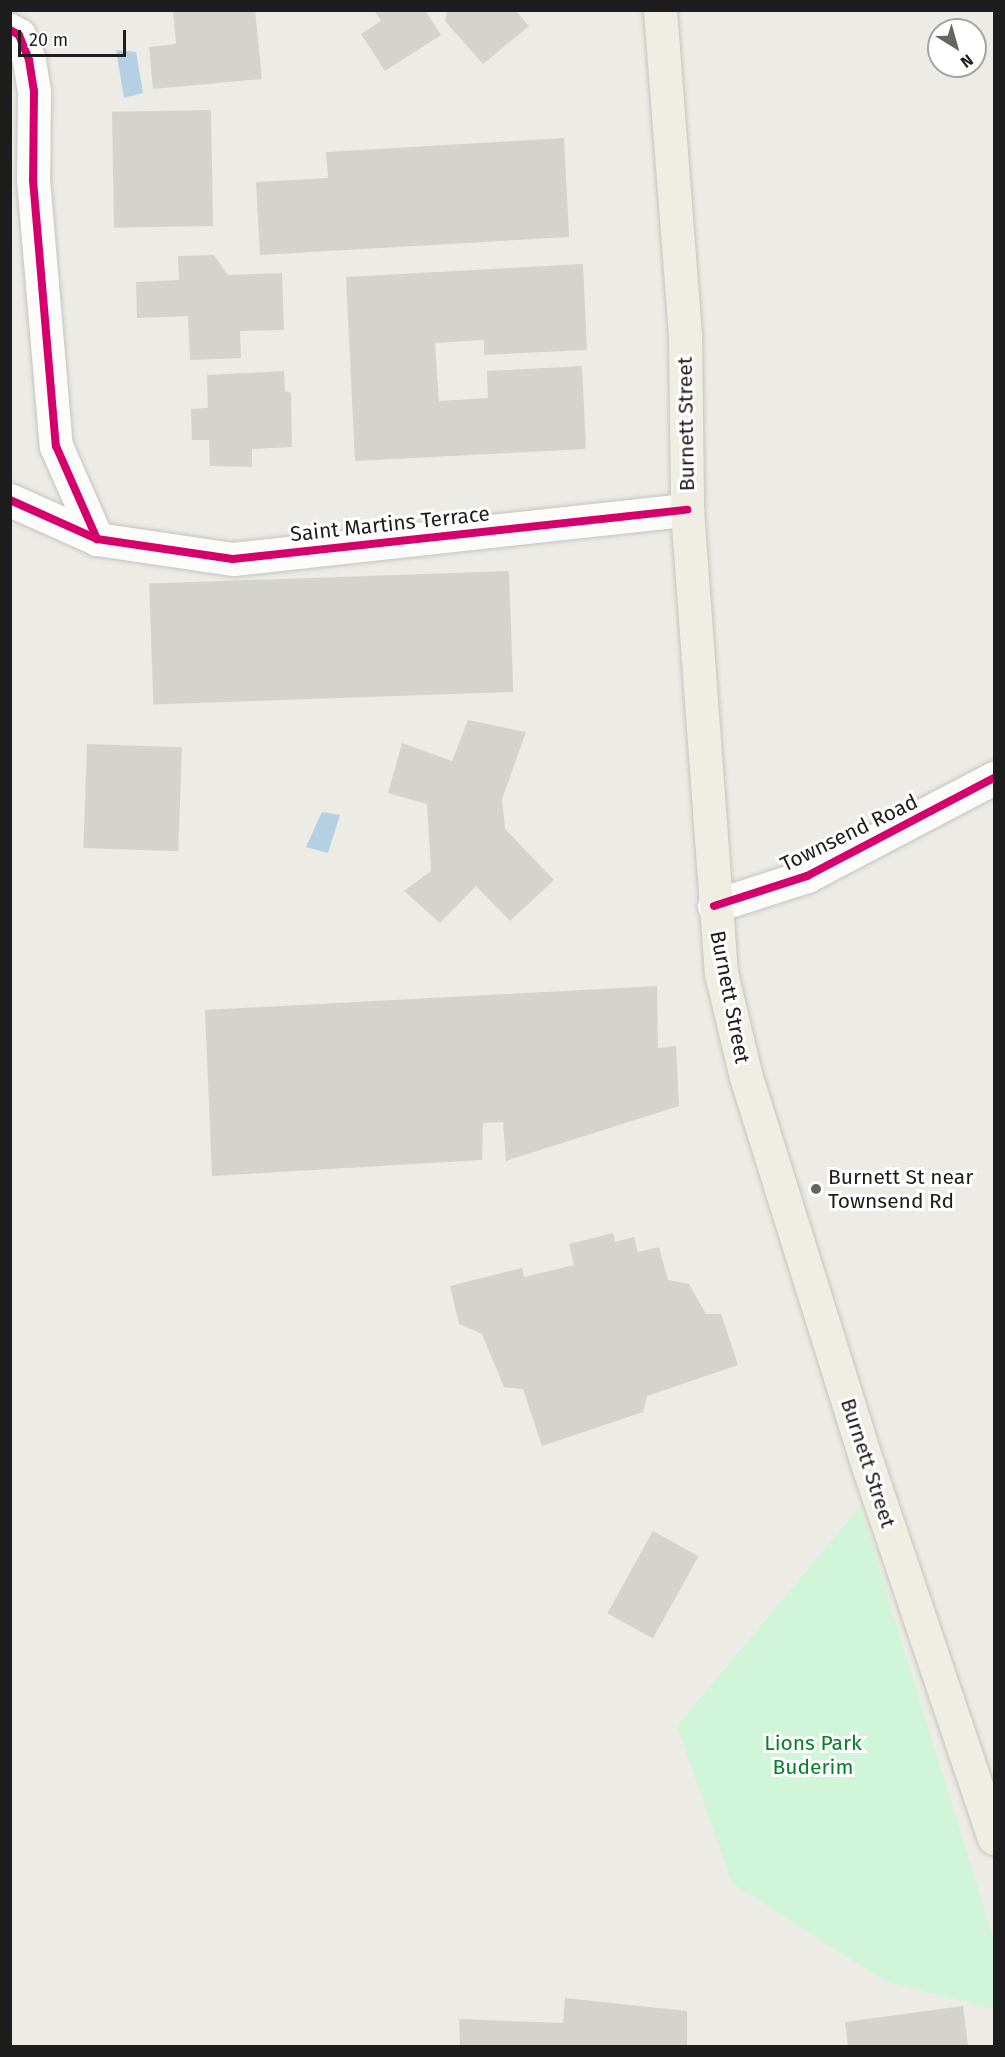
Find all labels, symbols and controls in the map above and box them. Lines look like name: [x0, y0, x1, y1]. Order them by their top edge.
scale bar: [21, 18, 129, 56]
north arrow: [927, 18, 987, 78]
text: 20 m: [29, 29, 68, 51]
text: N: [957, 50, 977, 72]
street label: Burnett Street: [672, 357, 700, 491]
street label: Saint Martins Terrace: [289, 501, 491, 547]
street label: Townsend Road: [776, 789, 922, 877]
street label: Burnett Street: [705, 929, 755, 1065]
place label: Burnett St near Townsend Rd: [828, 1164, 973, 1214]
marker: Burnett St near Townsend Rd: [809, 1182, 823, 1196]
street label: Burnett Street: [835, 1395, 901, 1531]
park label: Lions Park Buderim: [764, 1730, 862, 1780]

